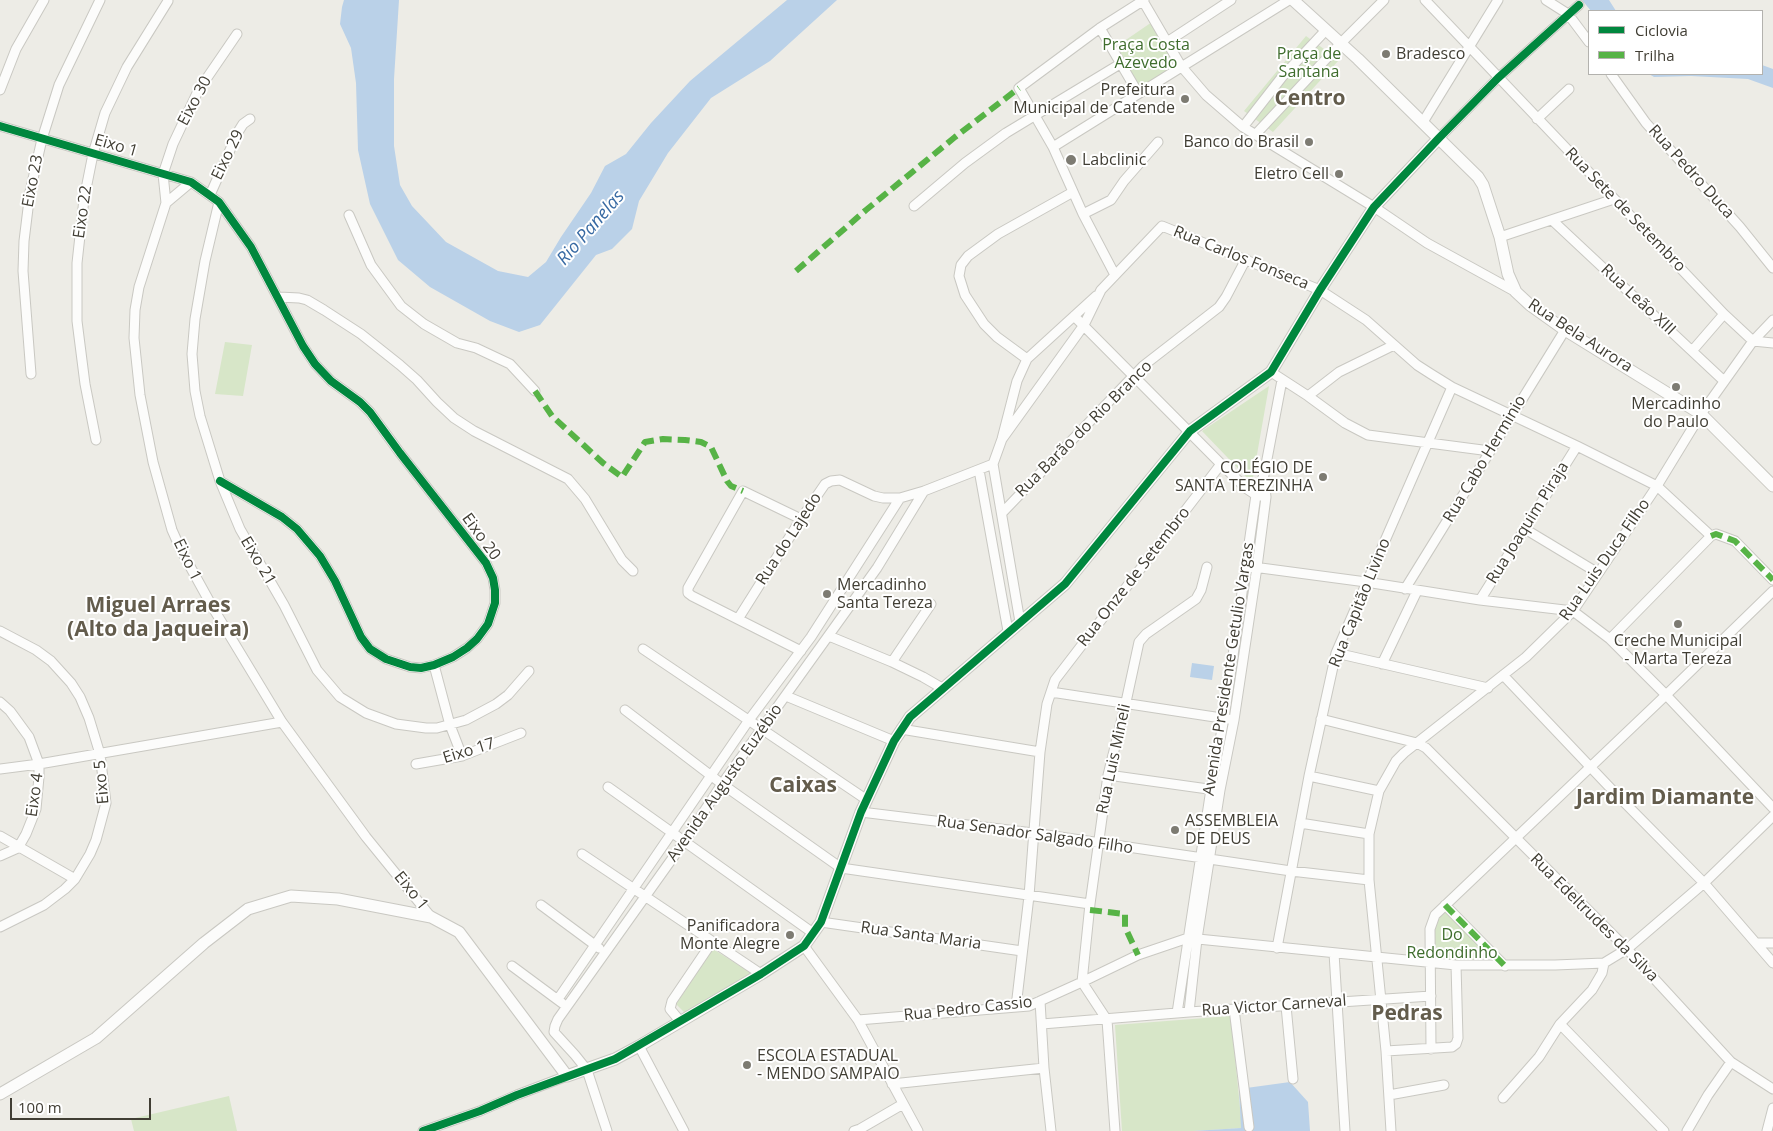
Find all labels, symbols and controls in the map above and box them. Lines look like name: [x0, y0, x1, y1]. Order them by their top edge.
legend: [1588, 10, 1763, 75]
text: Ciclovia: [1635, 20, 1688, 40]
park label: Praça Costa Azevedo: [1102, 35, 1190, 73]
park label: Praça de Santana: [1277, 44, 1341, 82]
place label: Bradesco: [1396, 44, 1465, 64]
text: Trilha: [1635, 45, 1675, 65]
marker: Bradesco: [1380, 48, 1392, 60]
street label: Eixo 30: [174, 73, 216, 129]
place label: Prefeitura Municipal de Catende: [1013, 80, 1175, 118]
district label: Centro: [1274, 86, 1346, 112]
marker: Prefeitura Municipal de Catende: [1179, 93, 1191, 105]
street label: Rua Pedro Duca: [1644, 121, 1738, 223]
street label: Eixo 29: [208, 127, 248, 183]
street label: Eixo 1: [92, 131, 140, 161]
place label: Banco do Brasil: [1183, 132, 1299, 152]
marker: Banco do Brasil: [1303, 136, 1315, 148]
street label: Rua Sete de Setembro: [1561, 144, 1689, 276]
place label: Labclinic: [1082, 150, 1146, 170]
street label: Eixo 23: [18, 153, 48, 209]
marker: Labclinic: [1064, 153, 1078, 167]
place label: Eletro Cell: [1254, 164, 1329, 184]
marker: Eletro Cell: [1333, 168, 1345, 180]
street label: Eixo 22: [70, 184, 96, 240]
water label: Rio Panelas: [553, 186, 629, 270]
street label: Rua Carlos Fonseca: [1170, 222, 1312, 294]
street label: Rua Leão XIII: [1597, 260, 1679, 340]
street label: Rua Bela Aurora: [1524, 295, 1636, 377]
street label: Rua Barão do Rio Branco: [1012, 357, 1156, 501]
marker: Mercadinho do Paulo: [1670, 381, 1682, 393]
street label: Rua Cabo Herminio: [1439, 392, 1531, 526]
place label: Mercadinho do Paulo: [1631, 394, 1721, 432]
place label: COLÉGIO DE SANTA TEREZINHA: [1175, 458, 1313, 496]
street label: Rua Joaquim Piraja: [1483, 458, 1573, 588]
marker: COLÉGIO DE SANTA TEREZINHA: [1317, 471, 1329, 483]
street label: Rua do Lajedo: [752, 489, 826, 589]
street label: Rua Luis Duca Filho: [1556, 495, 1654, 625]
street label: Rua Onze de Setembro: [1074, 503, 1194, 651]
street label: Eixo 20: [458, 510, 504, 564]
street label: Eixo 21: [236, 533, 280, 589]
street label: Eixo 1: [169, 536, 205, 584]
street label: Rua Capitão Livino: [1325, 536, 1395, 670]
street label: Avenida Presidente Getulio Vargas: [1199, 541, 1259, 797]
place label: Mercadinho Santa Tereza: [837, 575, 933, 613]
marker: Mercadinho Santa Tereza: [821, 588, 833, 600]
district label: Miguel Arraes (Alto da Jaqueira): [67, 593, 249, 643]
marker: Creche Municipal - Marta Tereza: [1672, 618, 1684, 630]
place label: Creche Municipal - Marta Tereza: [1614, 631, 1742, 669]
street label: Avenida Augusto Euzébio: [663, 701, 787, 865]
street label: Rua Luis Mineli: [1093, 702, 1135, 816]
street label: Eixo 17: [441, 734, 497, 768]
street label: Eixo 5: [91, 759, 113, 805]
street label: Eixo 4: [22, 772, 48, 818]
district label: Caixas: [769, 773, 837, 799]
district label: Jardim Diamante: [1576, 785, 1754, 811]
place label: ASSEMBLEIA DE DEUS: [1185, 811, 1278, 849]
street label: Rua Senador Salgado Filho: [936, 812, 1134, 858]
marker: ASSEMBLEIA DE DEUS: [1169, 824, 1181, 836]
street label: Rua Edeltrudes da Silva: [1526, 850, 1662, 986]
street label: Eixo 1: [390, 868, 432, 914]
place label: Panificadora Monte Alegre: [680, 916, 780, 954]
street label: Rua Santa Maria: [859, 918, 983, 954]
park label: Do Redondinho: [1406, 925, 1498, 963]
marker: Panificadora Monte Alegre: [784, 929, 796, 941]
street label: Rua Victor Carneval: [1201, 991, 1347, 1021]
street label: Rua Pedro Cassio: [903, 993, 1033, 1025]
district label: Pedras: [1371, 1001, 1443, 1027]
place label: ESCOLA ESTADUAL - MENDO SAMPAIO: [757, 1046, 900, 1084]
marker: ESCOLA ESTADUAL - MENDO SAMPAIO: [741, 1059, 753, 1071]
scale bar: [12, 1088, 154, 1120]
text: 100 m: [18, 1097, 62, 1117]

